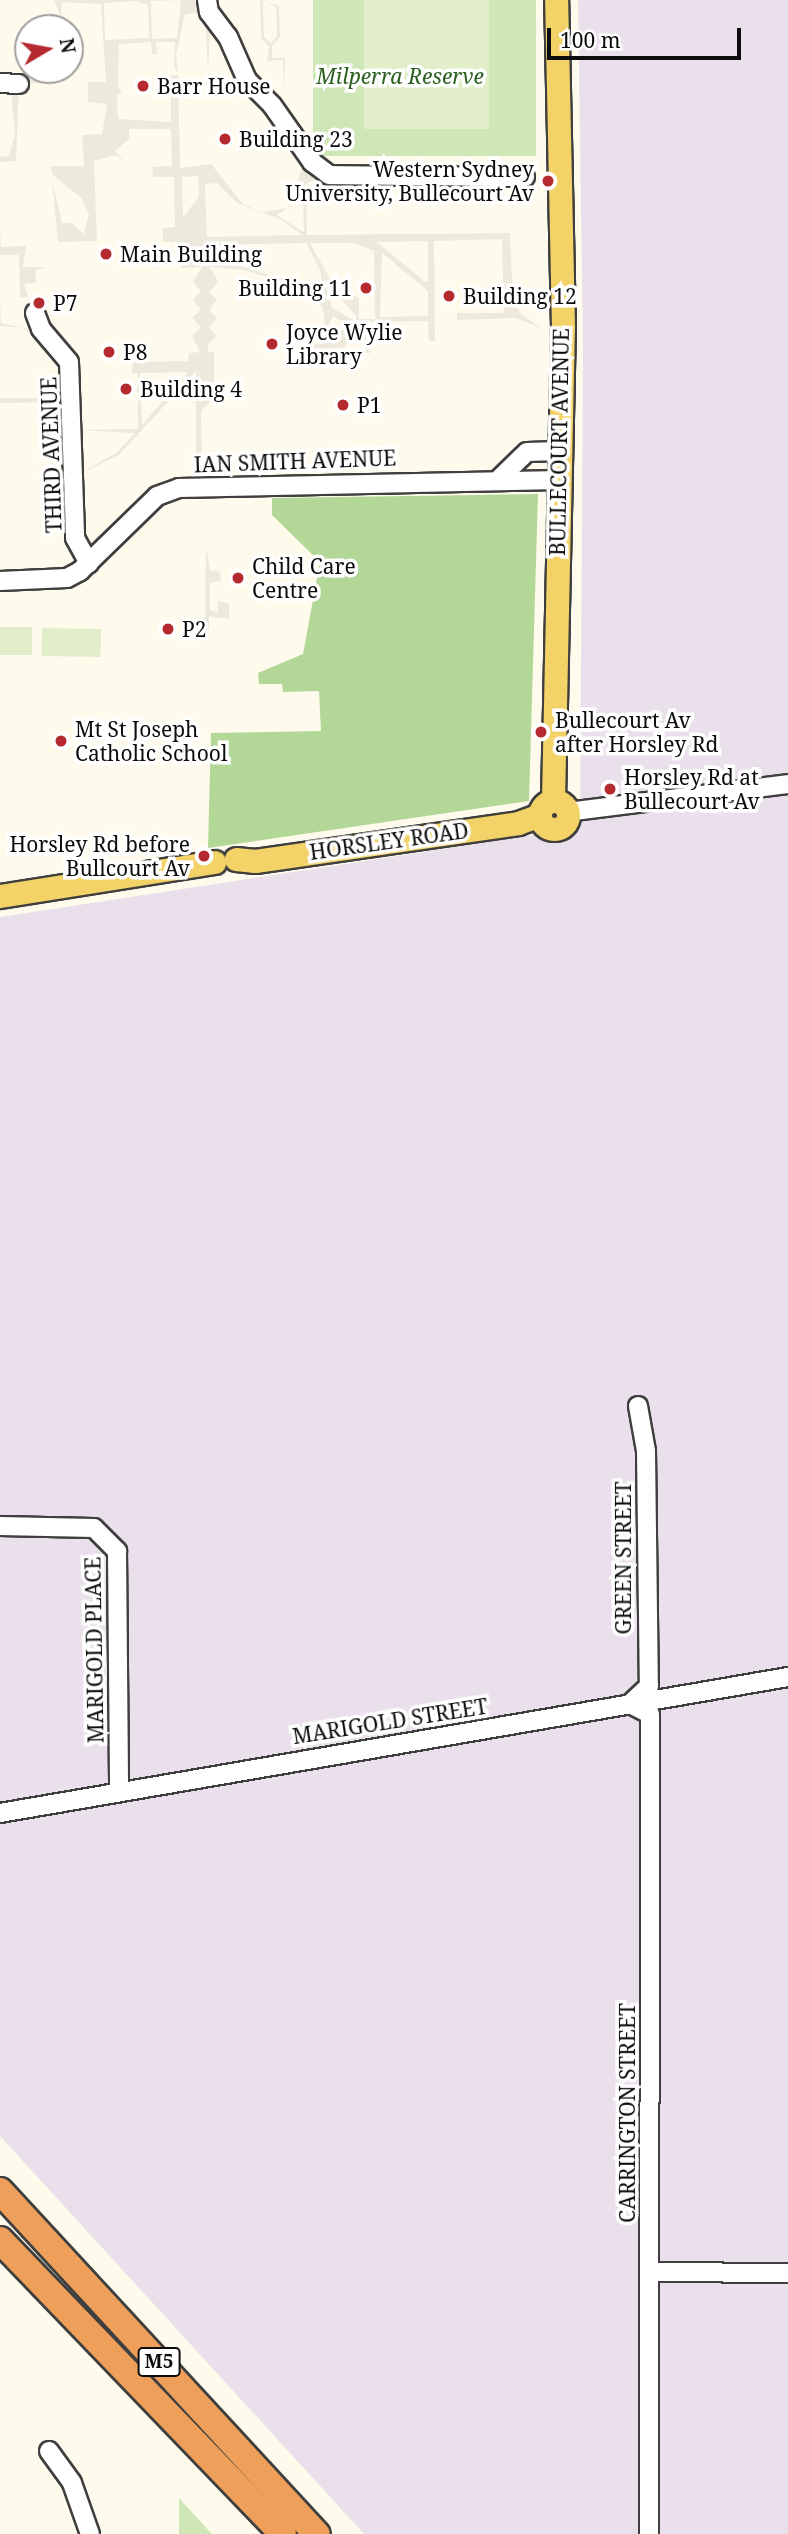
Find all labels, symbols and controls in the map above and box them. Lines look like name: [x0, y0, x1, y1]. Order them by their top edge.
north arrow: [14, 14, 84, 84]
scale bar: [550, 14, 744, 58]
text: 100 m: [560, 26, 621, 54]
text: N: [54, 36, 82, 55]
park label: Milperra Reserve: [316, 63, 484, 89]
place label: Barr House: [157, 73, 271, 99]
marker: Barr House: [135, 78, 151, 94]
place label: Building 23: [239, 126, 353, 152]
marker: Building 23: [217, 131, 233, 147]
place label: Western Sydney University, Bullecourt Av: [286, 156, 534, 206]
marker: Western Sydney University, Bullecourt Av: [540, 173, 556, 189]
place label: Main Building: [120, 241, 262, 267]
marker: Main Building: [98, 246, 114, 262]
place label: Building 11: [238, 275, 352, 301]
marker: Building 11: [358, 280, 374, 296]
place label: Building 12: [463, 283, 577, 309]
marker: Building 12: [441, 288, 457, 304]
place label: P7: [53, 290, 77, 316]
marker: P7: [31, 295, 47, 311]
place label: Joyce Wylie Library: [286, 319, 402, 369]
street label: BULLECOURT AVENUE: [544, 328, 574, 556]
marker: Joyce Wylie Library: [264, 336, 280, 352]
place label: P8: [123, 339, 147, 365]
marker: P8: [101, 344, 117, 360]
street label: THIRD AVENUE: [36, 376, 66, 534]
place label: Building 4: [140, 376, 242, 402]
marker: Building 4: [118, 381, 134, 397]
place label: P1: [357, 392, 381, 418]
marker: P1: [335, 397, 351, 413]
street label: IAN SMITH AVENUE: [193, 445, 397, 477]
place label: Child Care Centre: [252, 553, 356, 603]
marker: Child Care Centre: [230, 570, 246, 586]
place label: P2: [182, 616, 206, 642]
marker: P2: [160, 621, 176, 637]
place label: Bullecourt Av after Horsley Rd: [555, 707, 718, 757]
place label: Mt St Joseph Catholic School: [75, 716, 227, 766]
marker: Bullecourt Av after Horsley Rd: [533, 724, 549, 740]
marker: Mt St Joseph Catholic School: [53, 733, 69, 749]
place label: Horsley Rd at Bullecourt Av: [624, 764, 760, 814]
marker: Horsley Rd at Bullecourt Av: [602, 781, 618, 797]
street label: HORSLEY ROAD: [308, 817, 470, 865]
place label: Horsley Rd before Bullcourt Av: [10, 831, 190, 881]
marker: Horsley Rd before Bullcourt Av: [196, 848, 212, 864]
street label: GREEN STREET: [610, 1481, 636, 1635]
street label: MARIGOLD PLACE: [80, 1557, 108, 1743]
street label: MARIGOLD STREET: [291, 1693, 489, 1749]
street label: CARRINGTON STREET: [614, 2003, 640, 2223]
road number: M5: [136, 2346, 182, 2378]

